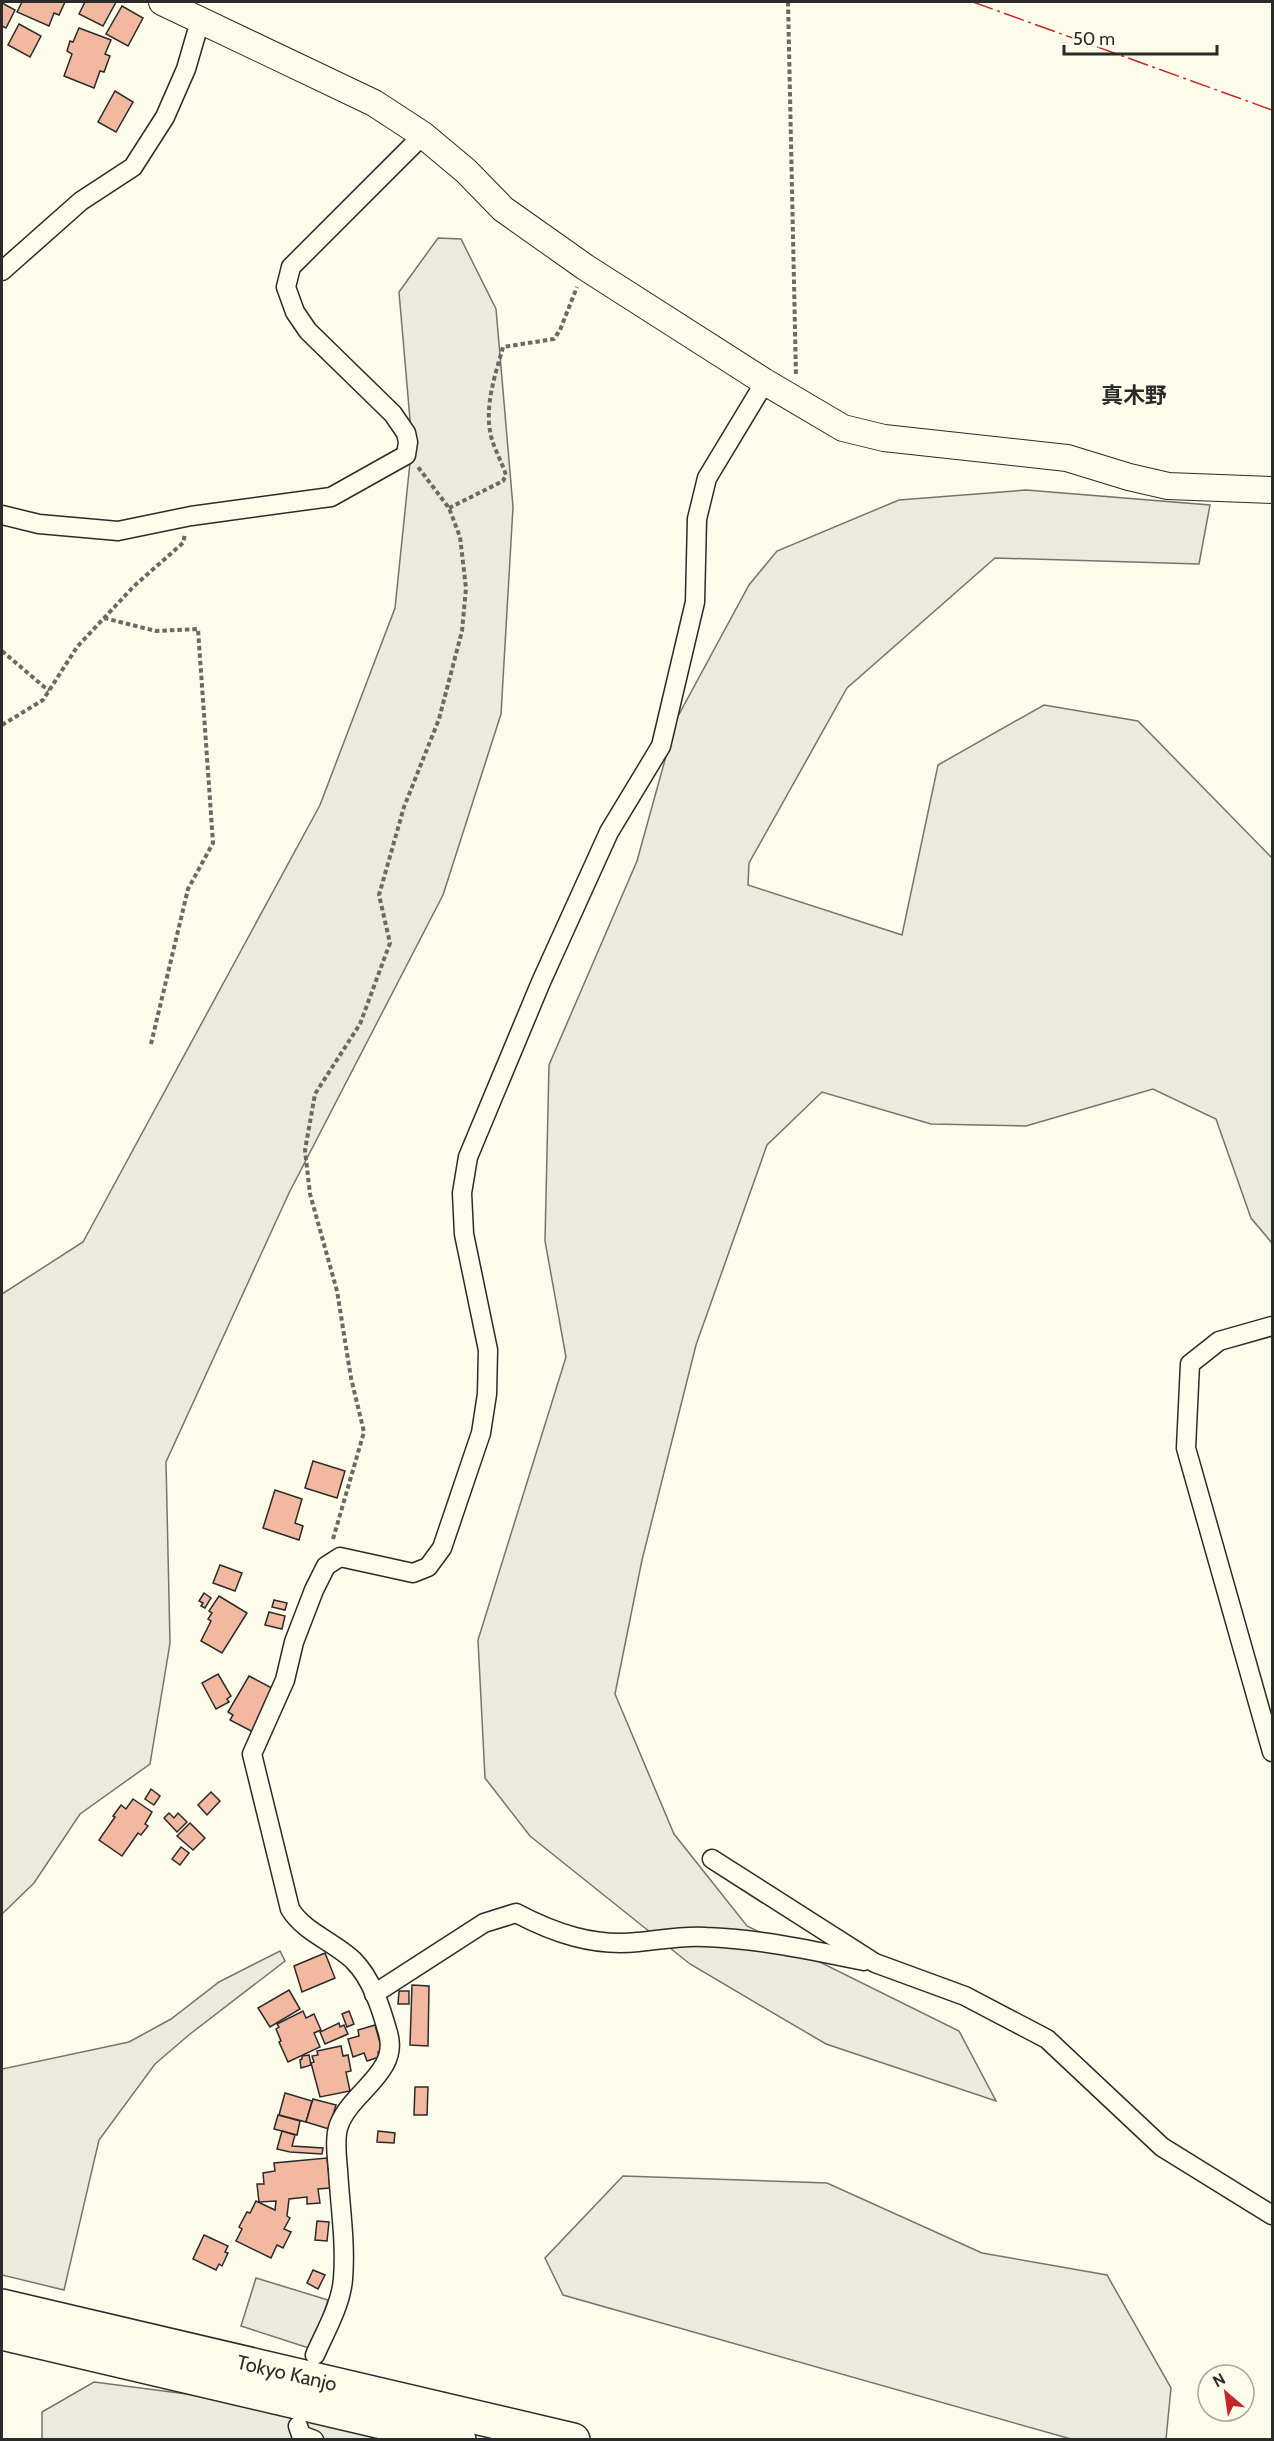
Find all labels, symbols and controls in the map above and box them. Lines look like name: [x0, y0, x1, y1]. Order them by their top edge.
scale bar: [1064, 18, 1217, 56]
text: 50 m: [1073, 28, 1115, 50]
district label: 真木野: [1101, 382, 1167, 409]
street label: Tokyo Kanjo: [235, 2350, 339, 2396]
north arrow: [1196, 2363, 1256, 2423]
text: N: [1209, 2369, 1229, 2391]

